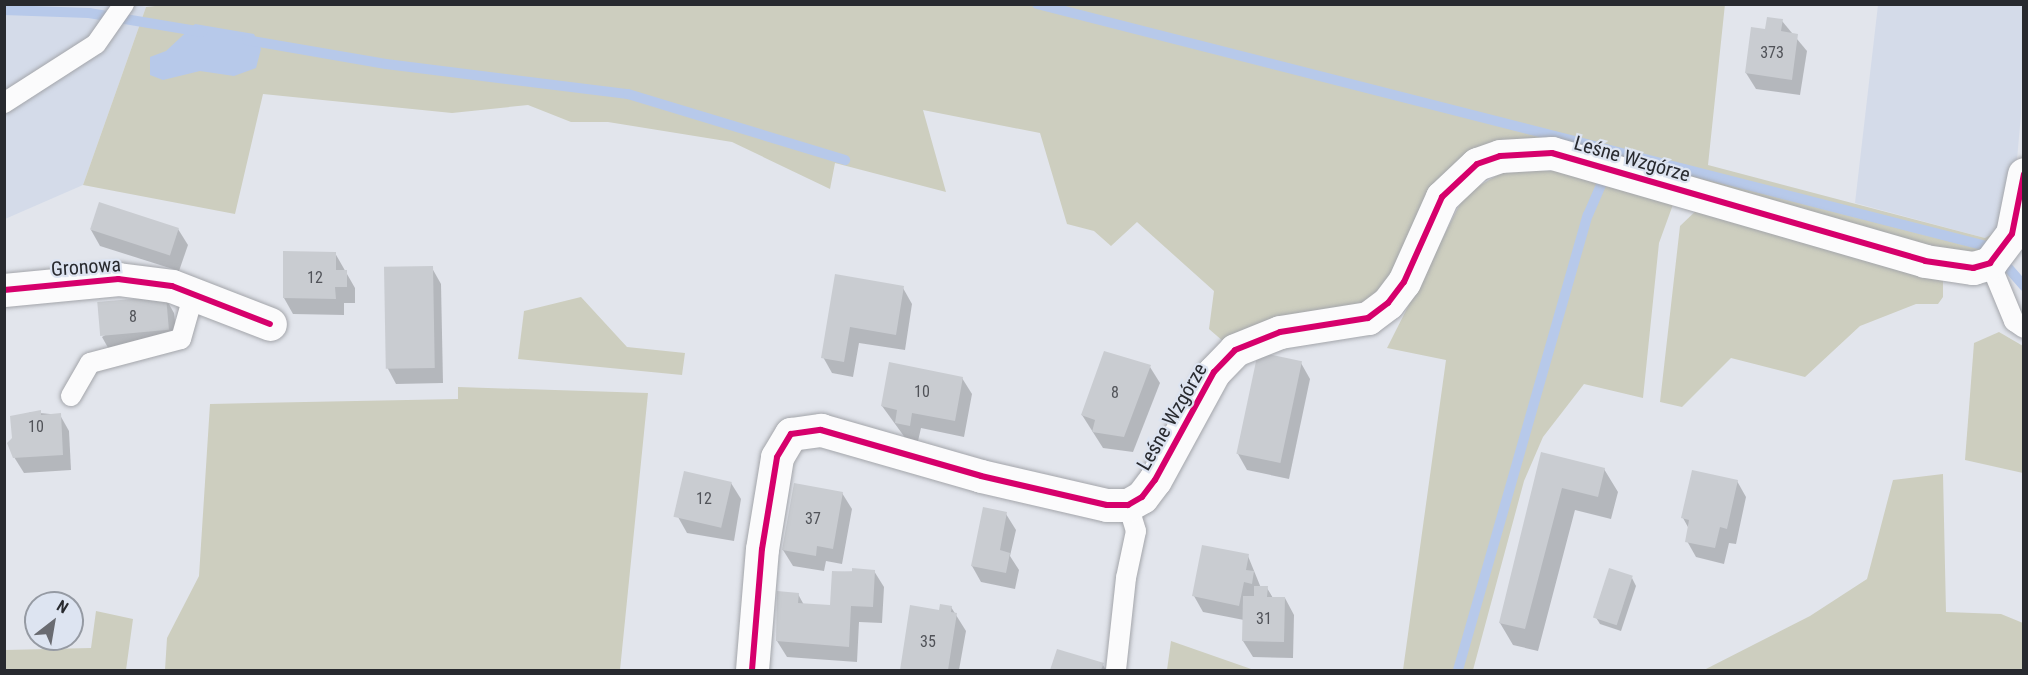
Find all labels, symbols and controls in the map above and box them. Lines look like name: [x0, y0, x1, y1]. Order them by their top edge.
house number: 373: [1760, 43, 1784, 63]
street label: Leśne Wzgórze: [1571, 131, 1693, 187]
street label: Gronowa: [50, 253, 122, 281]
house number: 12: [307, 268, 323, 288]
house number: 8: [129, 307, 137, 327]
street label: Leśne Wzgórze: [1132, 359, 1212, 475]
house number: 10: [914, 382, 930, 402]
house number: 8: [1111, 383, 1119, 403]
house number: 10: [28, 417, 44, 437]
house number: 12: [696, 489, 712, 509]
house number: 37: [805, 509, 821, 529]
north arrow: [24, 591, 84, 651]
text: N: [53, 596, 72, 618]
house number: 31: [1256, 609, 1272, 629]
house number: 35: [920, 632, 936, 652]

